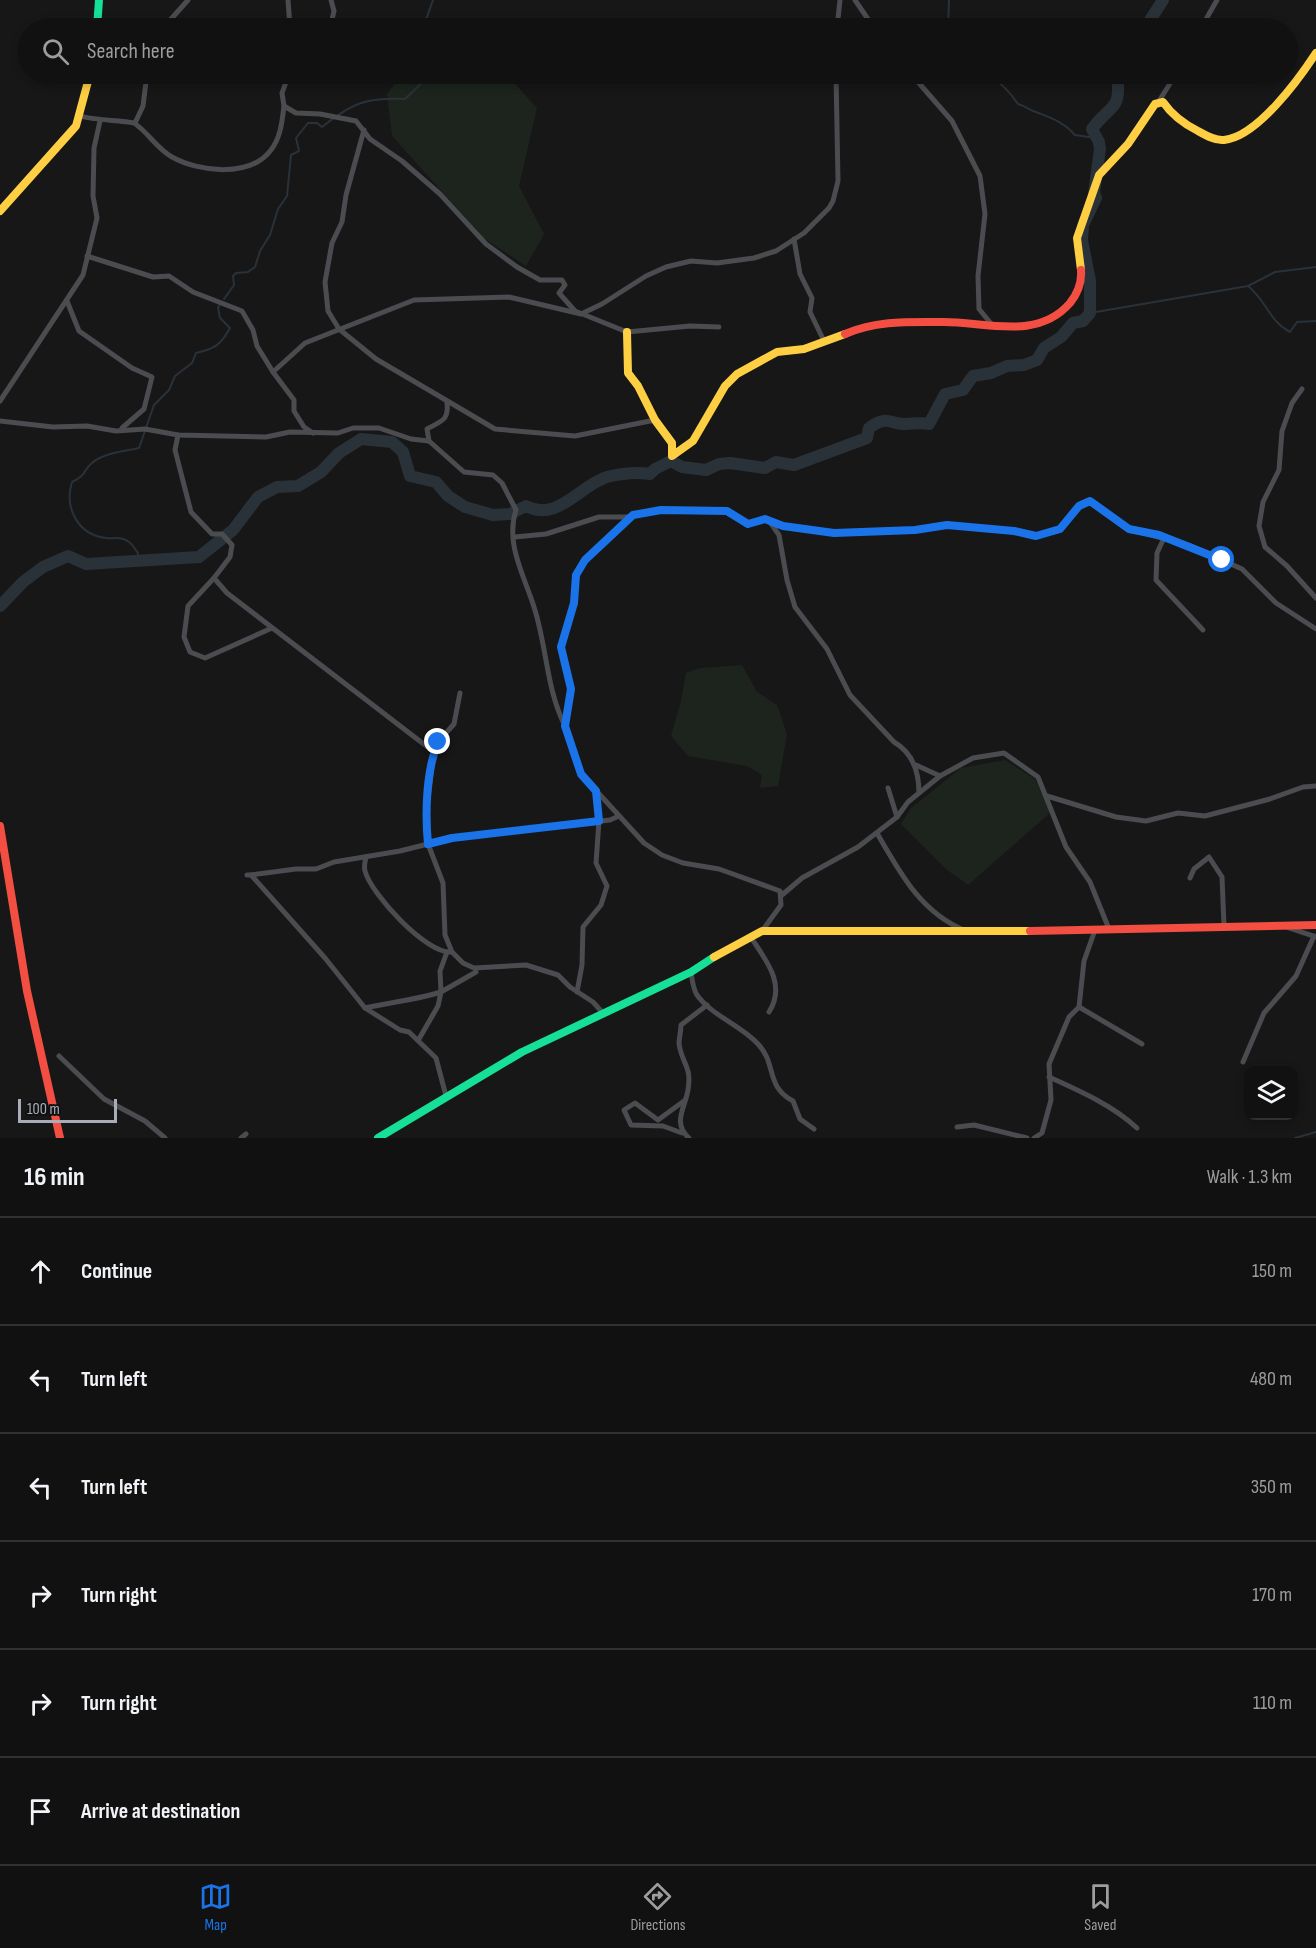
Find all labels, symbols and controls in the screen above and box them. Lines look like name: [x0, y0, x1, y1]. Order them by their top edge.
search box: [18, 18, 1298, 84]
icon: search: [39, 35, 72, 68]
text: Search here: [87, 38, 174, 65]
route start: [1208, 546, 1234, 572]
route end: [424, 728, 450, 754]
map controls: [1244, 1066, 1298, 1120]
button: layers: [1244, 1066, 1298, 1120]
scale bar: [18, 1096, 117, 1124]
text: 100 m: [27, 1100, 60, 1119]
text: 16 min: [24, 1162, 85, 1193]
text: Walk · 1.3 km: [1207, 1165, 1292, 1189]
icon: ahead: [24, 1255, 57, 1288]
text: Continue: [81, 1258, 152, 1285]
text: 150 m: [1252, 1259, 1292, 1283]
icon: left: [24, 1363, 57, 1396]
text: Turn left: [81, 1366, 147, 1393]
text: 480 m: [1250, 1367, 1292, 1391]
icon: left: [24, 1471, 57, 1504]
text: Turn left: [81, 1474, 147, 1501]
text: 350 m: [1251, 1475, 1292, 1499]
icon: right: [24, 1579, 57, 1612]
text: Turn right: [81, 1582, 157, 1609]
text: 170 m: [1252, 1583, 1292, 1607]
icon: right: [24, 1687, 57, 1720]
text: Turn right: [81, 1690, 157, 1717]
text: 110 m: [1253, 1691, 1292, 1715]
icon: arrive: [24, 1795, 57, 1828]
text: Arrive at destination: [81, 1798, 240, 1825]
tab: Map: [199, 1880, 232, 1935]
tab: Directions: [630, 1880, 686, 1935]
tab: Saved: [1084, 1880, 1117, 1935]

